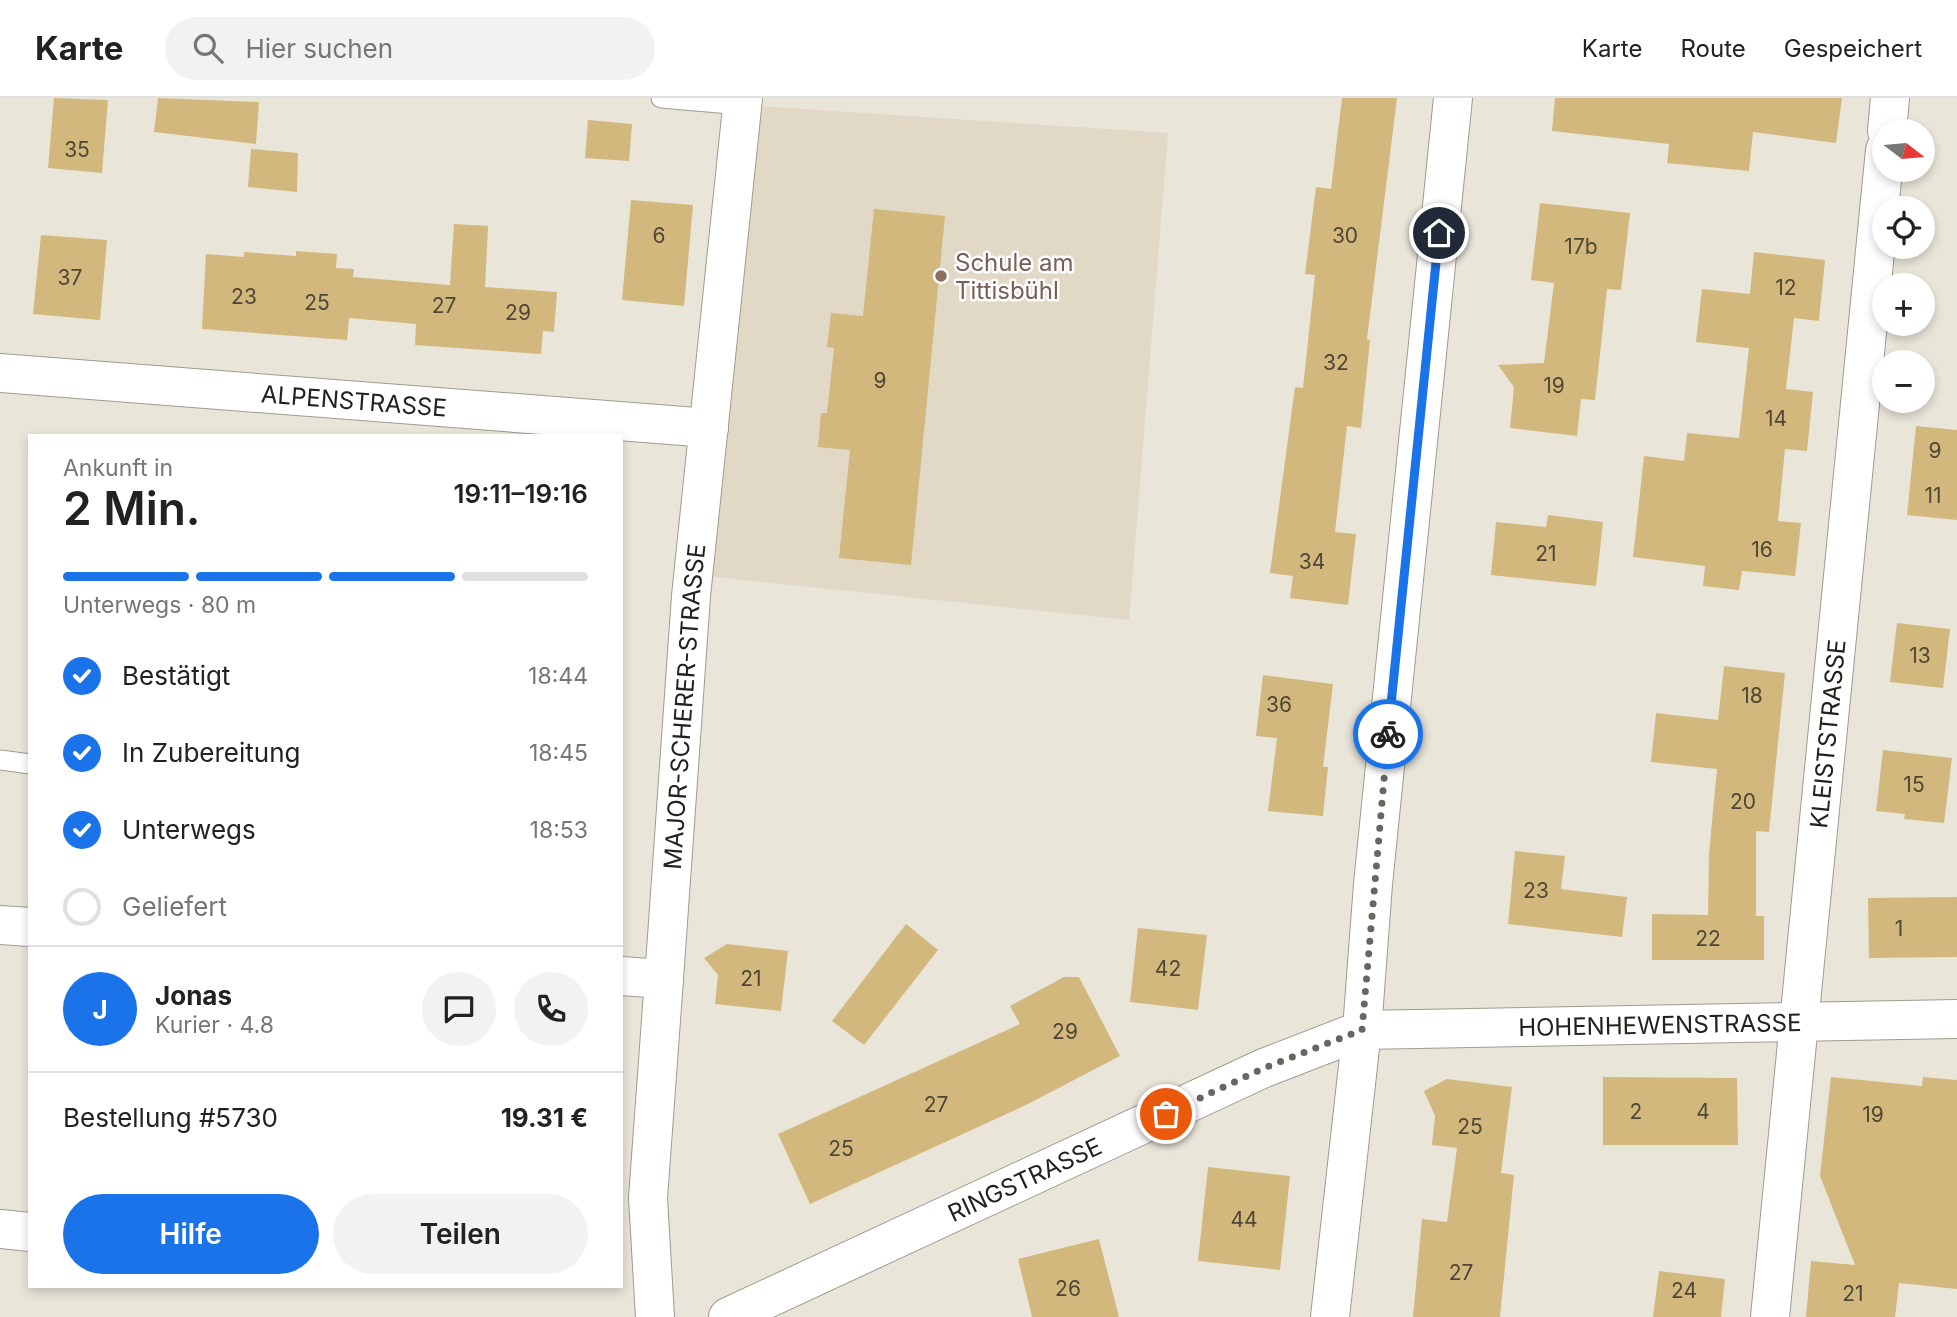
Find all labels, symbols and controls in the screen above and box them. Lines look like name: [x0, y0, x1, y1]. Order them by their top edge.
search box: [165, 17, 655, 80]
text: Karte: [35, 28, 123, 68]
icon: search: [189, 29, 227, 67]
text: Hier suchen: [245, 33, 393, 64]
text: Karte: [1582, 34, 1642, 63]
text: Route: [1680, 34, 1746, 63]
text: Gespeichert: [1784, 34, 1922, 63]
north arrow: [1872, 119, 1936, 182]
map controls: [1872, 119, 1935, 413]
house number: 35: [64, 137, 90, 162]
button: locate: [1872, 196, 1935, 259]
pin: [1409, 203, 1469, 263]
icon: home: [1420, 214, 1458, 252]
house number: 6: [652, 223, 666, 248]
house number: 30: [1332, 223, 1358, 248]
house number: 17b: [1564, 234, 1598, 259]
place label: Schule am Tittisbühl: [955, 248, 1074, 305]
house number: 37: [58, 265, 82, 290]
marker: Schule am Tittisbühl: [933, 268, 949, 284]
button: +: [1872, 273, 1935, 336]
house number: 12: [1775, 275, 1797, 300]
house number: 23: [231, 284, 257, 309]
house number: 25: [304, 290, 330, 315]
house number: 27: [432, 293, 456, 318]
house number: 29: [505, 300, 531, 325]
house number: 32: [1323, 350, 1349, 375]
button: −: [1872, 350, 1935, 413]
house number: 9: [873, 368, 887, 393]
house number: 19: [1543, 373, 1565, 398]
street label: ALPENSTRASSE: [260, 379, 448, 422]
house number: 14: [1765, 406, 1787, 431]
house number: 9: [1928, 438, 1942, 463]
text: Ankunft in: [63, 454, 173, 482]
text: 19:11–19:16: [454, 478, 588, 509]
text: 2 Min.: [63, 480, 201, 536]
house number: 11: [1924, 483, 1942, 508]
house number: 16: [1751, 537, 1773, 562]
house number: 21: [1535, 541, 1557, 566]
street label: MAJOR-SCHERER-STRASSE: [657, 542, 711, 870]
house number: 34: [1299, 549, 1325, 574]
text: Unterwegs · 80 m: [63, 591, 256, 619]
street label: KLEISTSTRASSE: [1804, 638, 1851, 830]
house number: 13: [1909, 643, 1931, 668]
icon: check: [63, 657, 101, 695]
text: Bestätigt: [122, 660, 230, 691]
text: 18:44: [528, 662, 588, 690]
house number: 18: [1741, 683, 1763, 708]
house number: 36: [1266, 692, 1292, 717]
courier: [1353, 699, 1423, 769]
icon: bike: [1369, 715, 1407, 753]
icon: check: [63, 734, 101, 772]
text: In Zubereitung: [122, 737, 300, 768]
text: 18:45: [529, 739, 588, 767]
house number: 15: [1903, 772, 1925, 797]
house number: 20: [1730, 789, 1756, 814]
icon: check: [63, 811, 101, 849]
text: Unterwegs: [122, 814, 256, 845]
text: 18:53: [530, 816, 588, 844]
house number: 23: [1523, 878, 1549, 903]
text: Geliefert: [122, 891, 227, 922]
house number: 1: [1895, 916, 1903, 941]
house number: 22: [1695, 926, 1721, 951]
house number: 42: [1155, 956, 1181, 981]
house number: 21: [740, 966, 762, 991]
button: chat: [422, 972, 496, 1046]
button: phone: [514, 972, 588, 1046]
text: Jonas: [155, 980, 232, 1011]
text: J: [92, 994, 108, 1025]
street label: HOHENHEWENSTRASSE: [1518, 1007, 1802, 1042]
text: Kurier · 4.8: [155, 1011, 274, 1039]
house number: 29: [1052, 1019, 1078, 1044]
pin: [1136, 1084, 1196, 1144]
house number: 27: [924, 1092, 948, 1117]
icon: bag: [1147, 1095, 1185, 1133]
house number: 2: [1630, 1099, 1642, 1124]
house number: 4: [1696, 1099, 1710, 1124]
text: Bestellung #5730: [63, 1102, 278, 1133]
text: 19.31 €: [501, 1102, 588, 1133]
house number: 19: [1862, 1102, 1884, 1127]
house number: 25: [1457, 1114, 1483, 1139]
street label: RINGSTRASSE: [943, 1131, 1106, 1227]
house number: 25: [828, 1136, 854, 1161]
button: Hilfe: [63, 1194, 319, 1274]
button: Teilen: [333, 1194, 588, 1274]
house number: 44: [1230, 1207, 1258, 1232]
house number: 27: [1449, 1260, 1473, 1285]
house number: 26: [1055, 1276, 1081, 1301]
house number: 24: [1671, 1278, 1697, 1303]
house number: 21: [1842, 1281, 1864, 1306]

